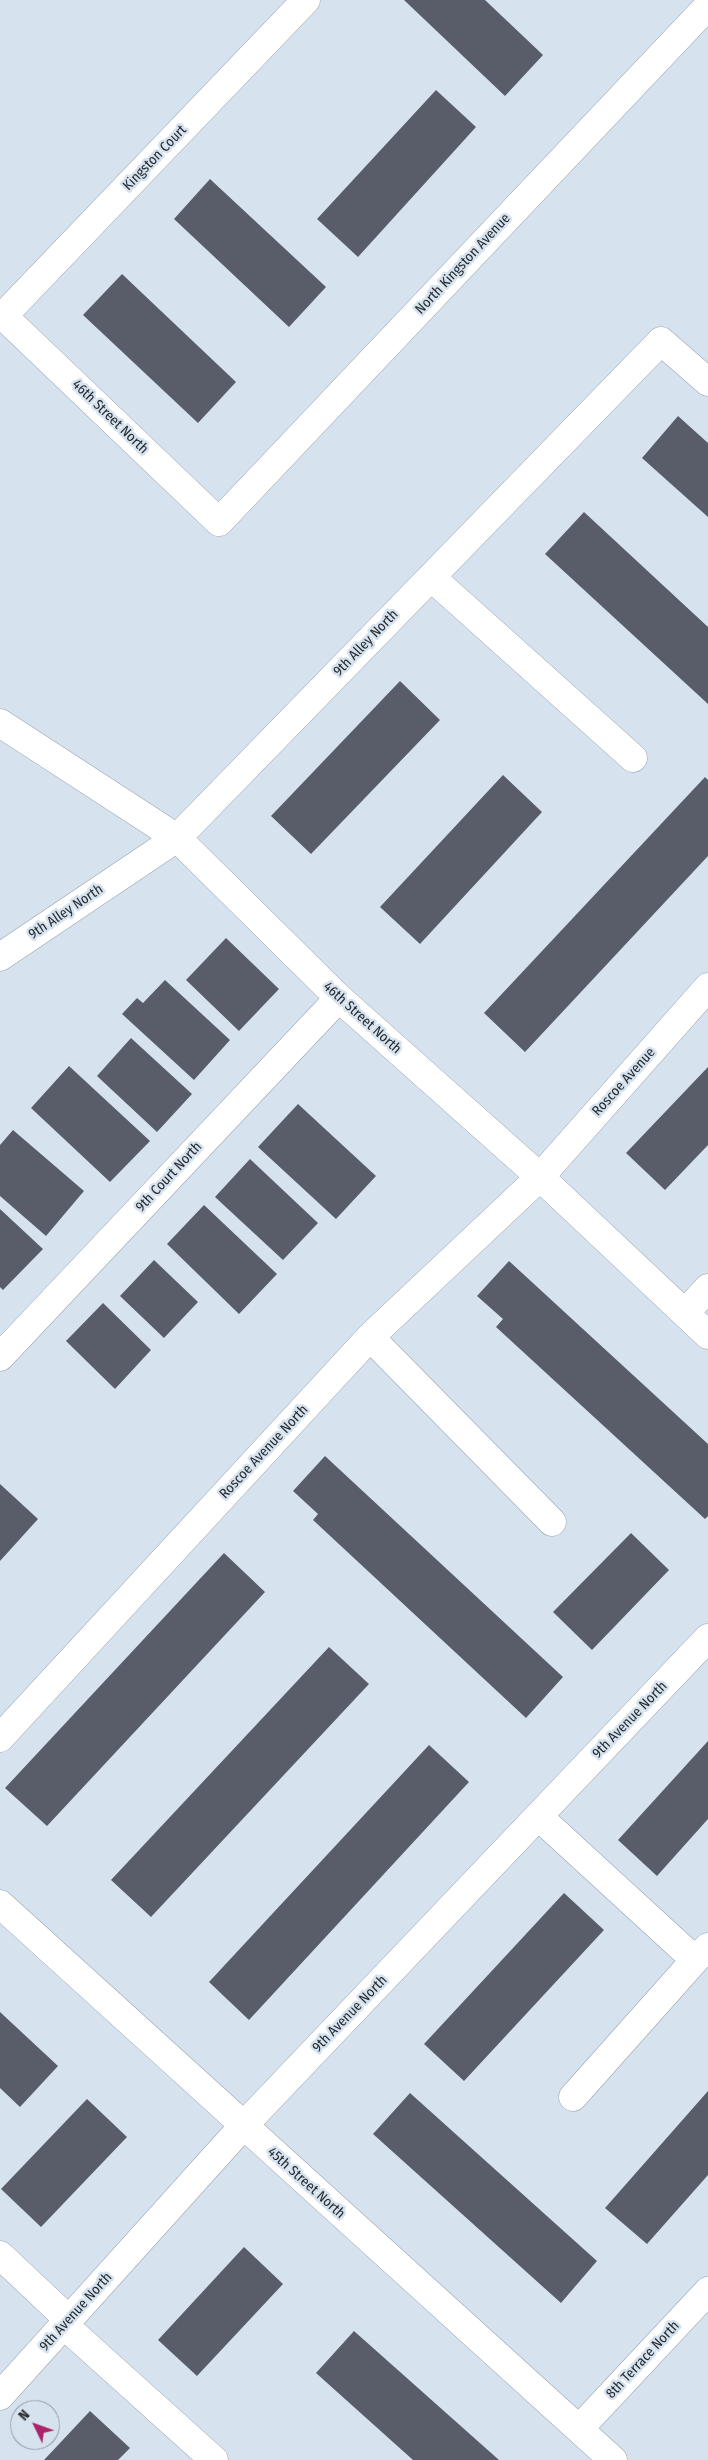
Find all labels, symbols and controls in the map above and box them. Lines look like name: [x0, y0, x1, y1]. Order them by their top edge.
street label: Kingston Court: [120, 122, 190, 194]
street label: North Kingston Avenue: [412, 210, 514, 318]
street label: 46th Street North: [68, 376, 152, 458]
street label: 9th Alley North: [330, 606, 402, 680]
street label: 9th Alley North: [26, 881, 106, 943]
street label: 46th Street North: [319, 979, 405, 1057]
street label: Roscoe Avenue: [589, 1044, 659, 1120]
street label: 9th Court North: [132, 1139, 206, 1215]
street label: Roscoe Avenue North: [216, 1402, 312, 1502]
street label: 9th Avenue North: [589, 1678, 671, 1762]
street label: 9th Avenue North: [309, 1972, 391, 2056]
street label: 45th Street North: [264, 2144, 348, 2222]
street label: 9th Avenue North: [36, 2269, 116, 2355]
street label: 8th Terrace North: [603, 2318, 683, 2402]
north arrow: [10, 2400, 60, 2450]
text: N: [15, 2406, 33, 2424]

